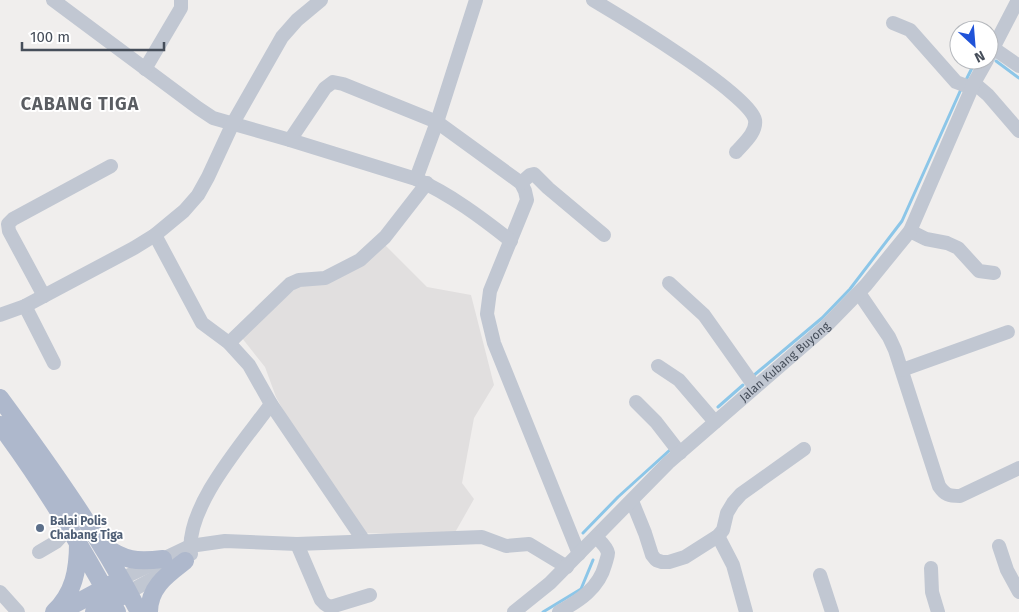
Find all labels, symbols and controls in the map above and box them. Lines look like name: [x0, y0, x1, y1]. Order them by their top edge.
scale bar: [22, 20, 165, 52]
north arrow: [949, 20, 999, 70]
text: 100 m: [30, 28, 70, 46]
text: N: [972, 47, 987, 66]
district label: CABANG TIGA: [21, 93, 139, 115]
street label: Jalan Kubang Buyong: [737, 319, 833, 405]
place label: Balai Polis Chabang Tiga: [50, 514, 123, 542]
marker: Balai Polis Chabang Tiga: [34, 522, 46, 534]

